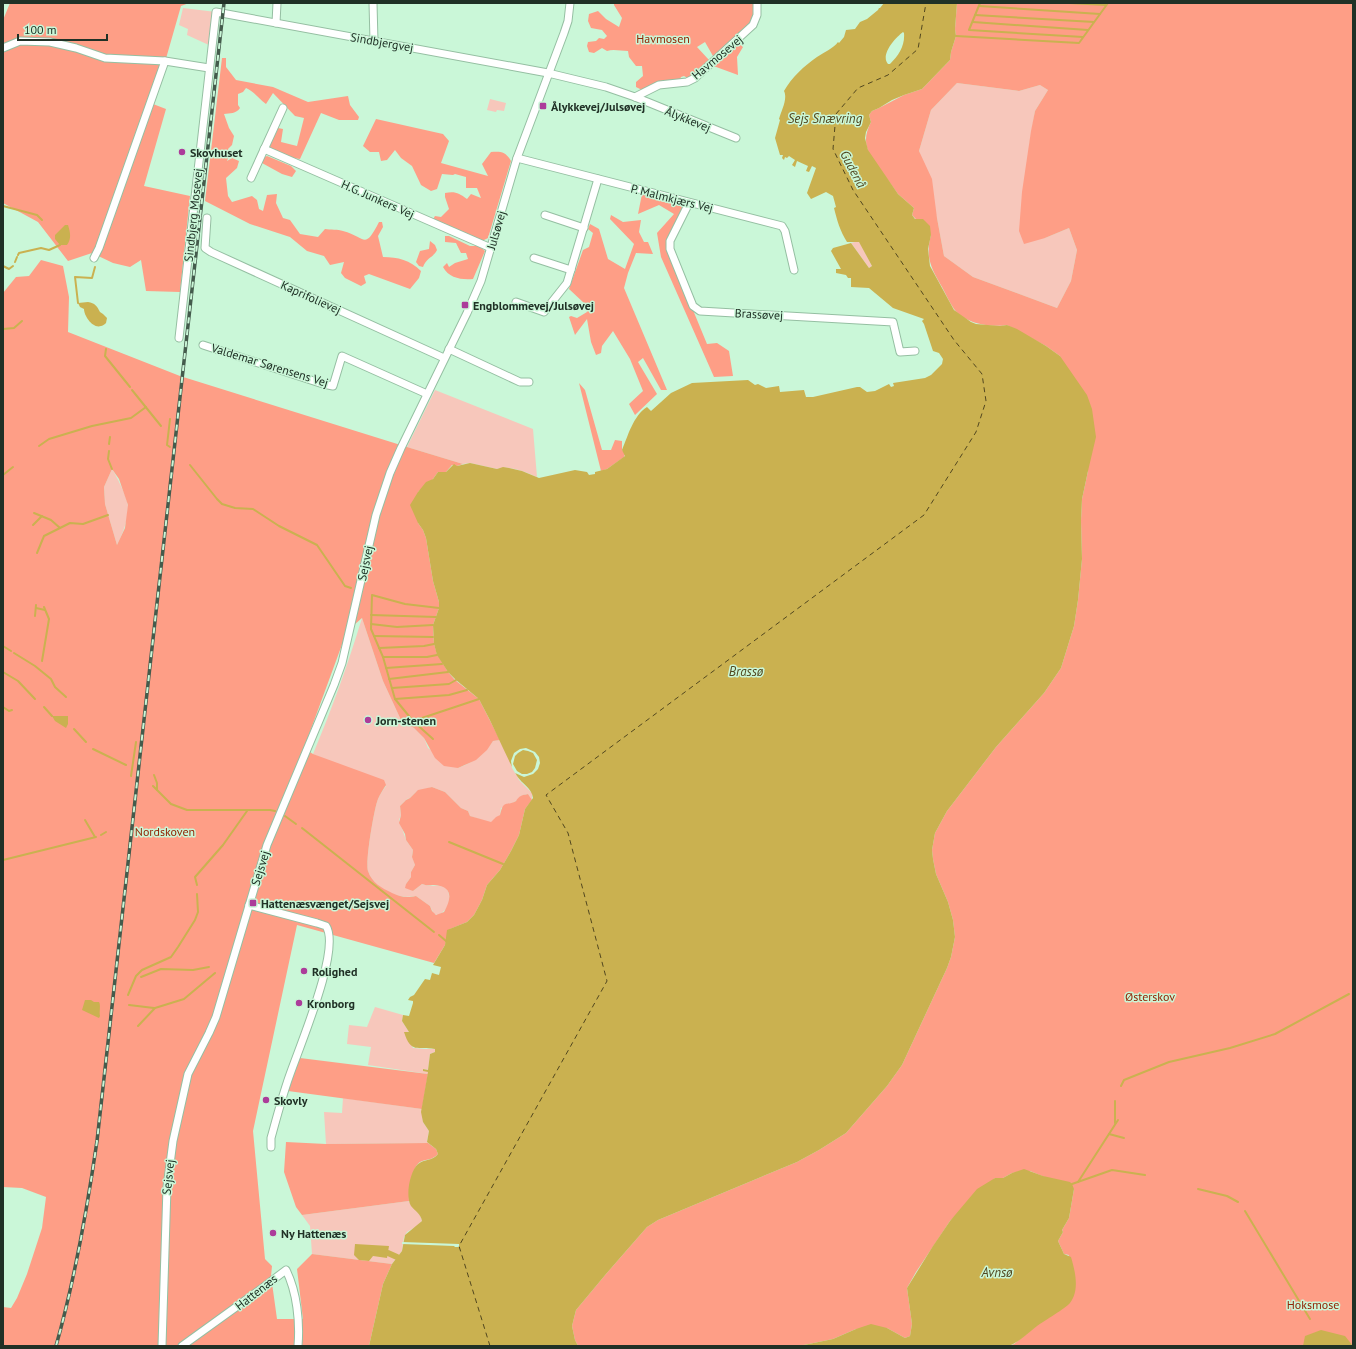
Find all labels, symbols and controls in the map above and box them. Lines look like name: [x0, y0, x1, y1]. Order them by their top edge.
scale bar: [18, 16, 107, 42]
text: 100 m: [24, 22, 57, 37]
street label: Sindbjergvej: [349, 29, 415, 55]
park label: Havmosen: [636, 31, 690, 46]
street label: Havmosevej: [689, 31, 745, 83]
place label: Ålykkevej/Julsøvej: [551, 99, 645, 114]
marker: Ålykkevej/Julsøvej: [538, 101, 548, 111]
street label: Ålykkevej: [663, 103, 713, 135]
water label: Sejs Snævring: [788, 110, 863, 127]
place label: Skovhuset: [190, 145, 243, 160]
marker: Skovhuset: [177, 147, 187, 157]
water label: Gudenå: [836, 147, 870, 191]
street label: Sindbjerg Mosevej: [181, 168, 205, 262]
street label: H.G. Junkers Vej: [339, 176, 417, 222]
street label: P. Malmkjærs Vej: [629, 180, 715, 216]
street label: Julsøvej: [483, 209, 509, 252]
street label: Kaprifolievej: [279, 277, 343, 317]
place label: Engblommevej/Julsøvej: [473, 298, 594, 313]
marker: Engblommevej/Julsøvej: [460, 300, 470, 310]
street label: Brassøvej: [734, 305, 784, 323]
street label: Valdemar Sørensens Vej: [209, 340, 330, 390]
street label: Sejsvej: [354, 544, 376, 582]
water label: Brassø: [729, 663, 764, 680]
place label: Jorn-stenen: [375, 713, 436, 728]
marker: Jorn-stenen: [363, 715, 373, 725]
park label: Nordskoven: [135, 824, 195, 839]
street label: Sejsvej: [248, 849, 272, 887]
place label: Hattenæsvænget/Sejsvej: [261, 896, 389, 911]
marker: Hattenæsvænget/Sejsvej: [248, 898, 258, 908]
place label: Rolighed: [312, 964, 357, 979]
marker: Rolighed: [299, 966, 309, 976]
park label: Østerskov: [1125, 989, 1175, 1004]
place label: Kronborg: [307, 996, 355, 1011]
marker: Kronborg: [294, 998, 304, 1008]
place label: Skovly: [274, 1093, 308, 1108]
marker: Skovly: [261, 1095, 271, 1105]
street label: Sejsvej: [159, 1158, 177, 1196]
place label: Ny Hattenæs: [281, 1226, 346, 1241]
marker: Ny Hattenæs: [268, 1228, 278, 1238]
water label: Avnsø: [980, 1264, 1013, 1281]
street label: Hattenæs: [232, 1271, 280, 1313]
park label: Hoksmose: [1287, 1297, 1339, 1312]

